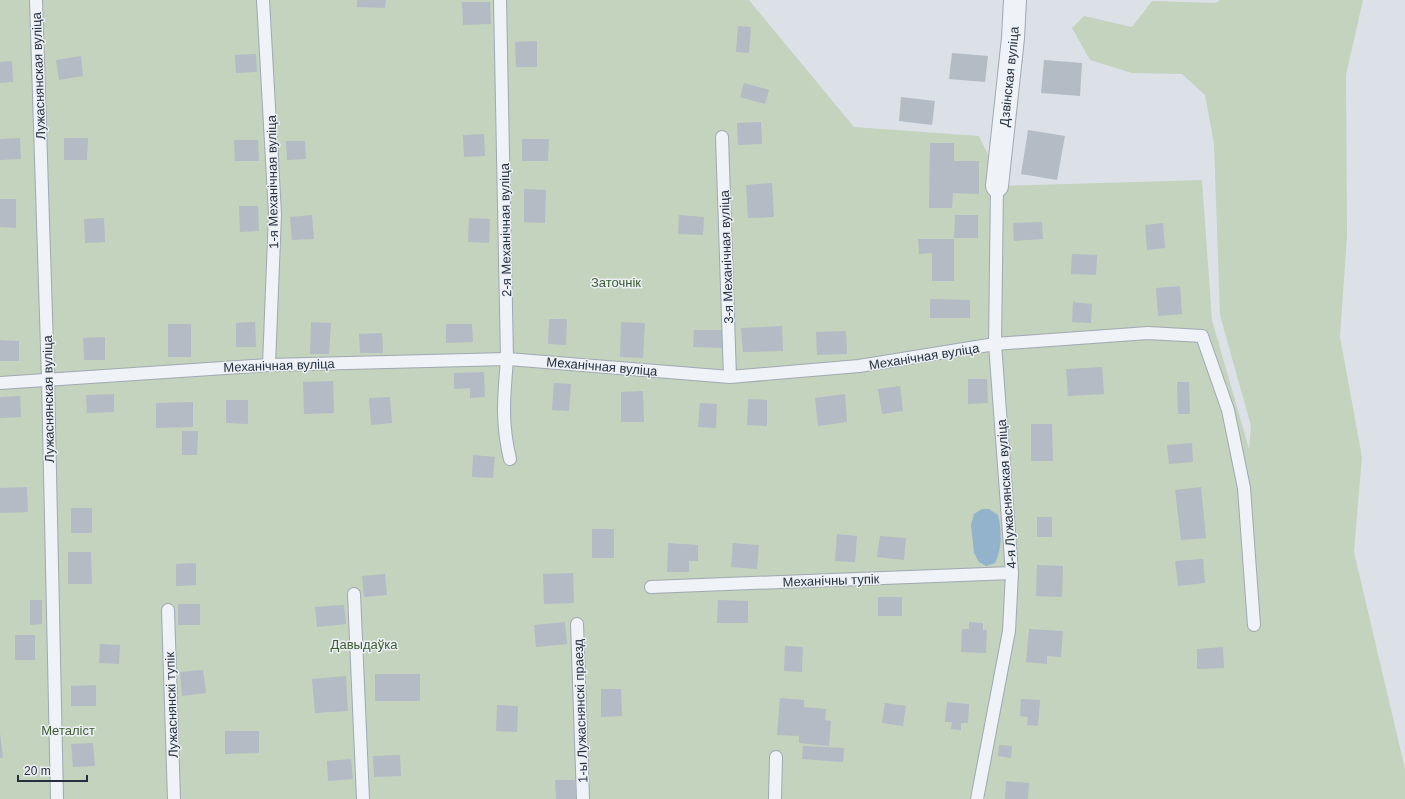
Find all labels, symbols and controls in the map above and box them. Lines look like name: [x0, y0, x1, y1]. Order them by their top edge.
street label: Лужаснянская вуліца: [29, 11, 48, 140]
street label: Дзвінская вуліца: [996, 25, 1022, 128]
street label: 1-я Механічная вуліца: [264, 114, 281, 249]
street label: 2-я Механічная вуліца: [497, 162, 514, 297]
street label: 3-я Механічная вуліца: [717, 189, 736, 324]
park label: Заточнік: [591, 275, 641, 290]
street label: Лужаснянская вуліца: [40, 334, 57, 463]
street label: Механічная вуліца: [868, 340, 981, 373]
street label: Механічная вуліца: [546, 354, 659, 379]
street label: Механічная вуліца: [223, 356, 336, 375]
street label: 4-я Лужаснянская вуліца: [994, 418, 1019, 569]
street label: Механічны тупік: [782, 571, 880, 590]
park label: Давыдаўка: [331, 637, 398, 652]
street label: 1-ы Лужаснянскі праезд: [570, 638, 591, 783]
street label: Лужаснянскі тупік: [162, 651, 181, 758]
park label: Металіст: [41, 723, 95, 738]
scale bar: [18, 757, 87, 783]
text: 20 m: [24, 764, 51, 778]

